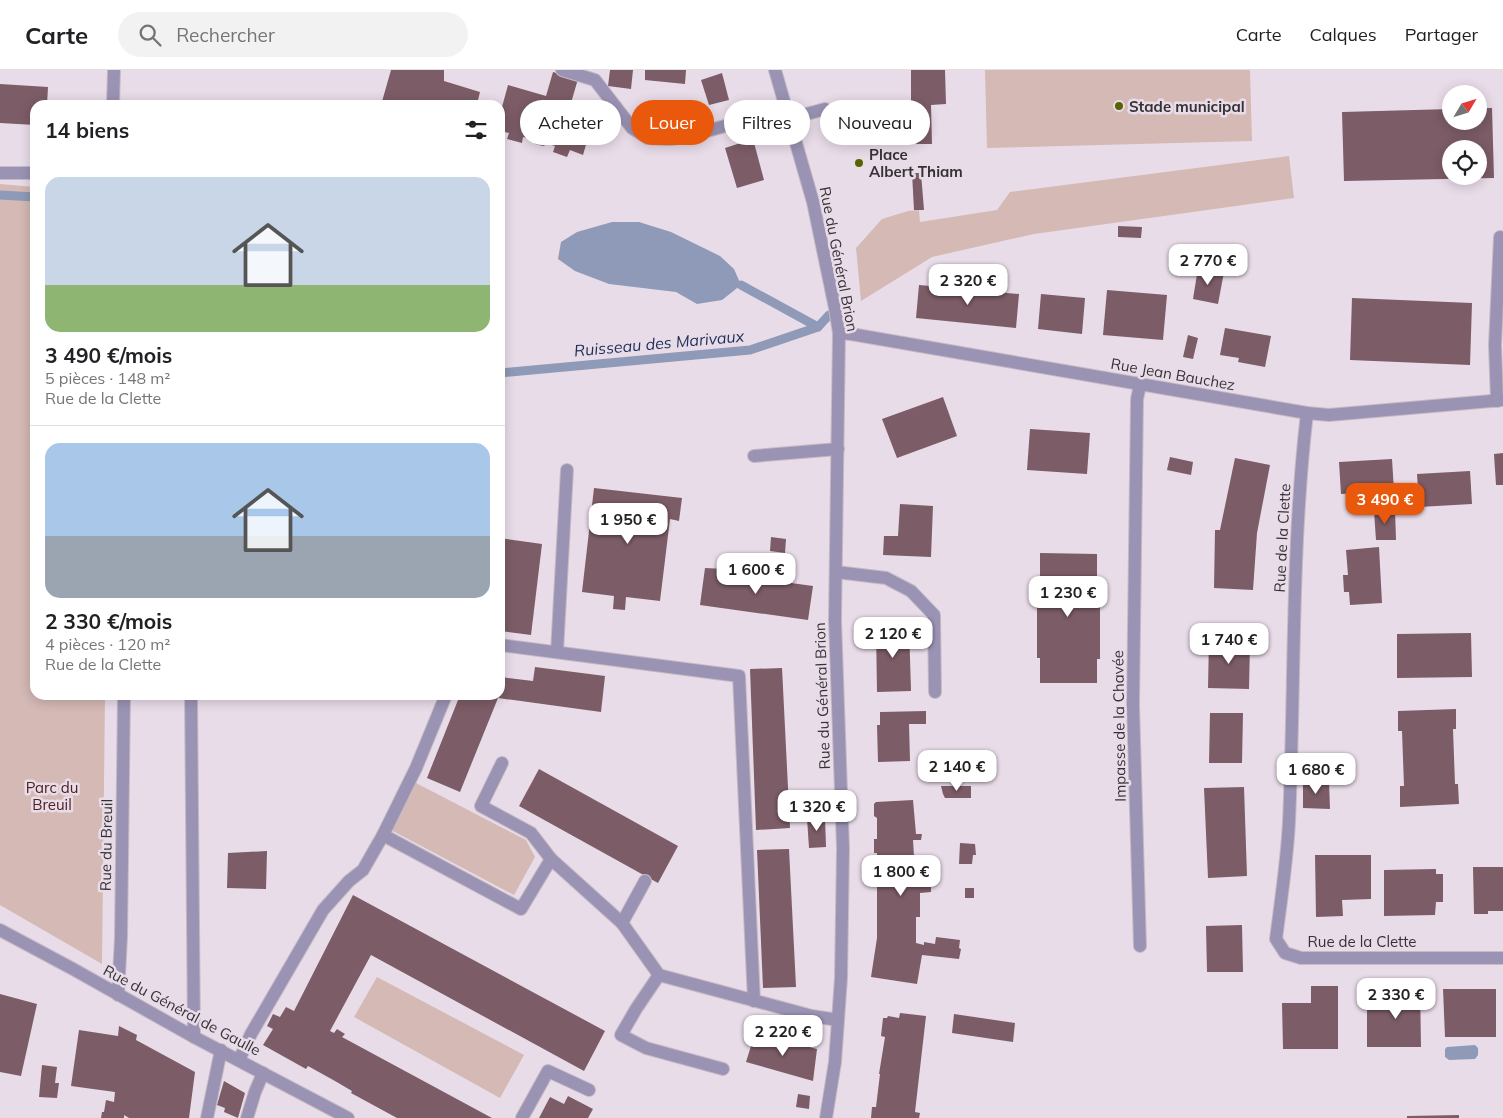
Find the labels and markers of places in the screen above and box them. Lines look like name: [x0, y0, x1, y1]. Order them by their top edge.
place label: Stade municipal: [1129, 97, 1245, 116]
marker: Stade municipal: [1113, 100, 1125, 112]
place label: Place Albert Thiam: [869, 145, 963, 181]
marker: Place Albert Thiam: [853, 157, 865, 169]
pin: 2 770 €: [1162, 244, 1254, 286]
pin: 2 320 €: [922, 264, 1014, 306]
pin: 3 490 €: [1339, 482, 1431, 525]
pin: 1 950 €: [582, 502, 674, 545]
pin: 1 600 €: [710, 552, 802, 595]
pin: 1 230 €: [1022, 576, 1114, 618]
pin: 2 120 €: [847, 616, 939, 659]
pin: 1 740 €: [1183, 622, 1275, 665]
pin: 2 140 €: [911, 750, 1003, 792]
pin: 1 680 €: [1270, 752, 1362, 795]
pin: 1 320 €: [771, 790, 863, 832]
pin: 1 800 €: [855, 854, 947, 897]
pin: 2 330 €: [1350, 978, 1442, 1020]
pin: 2 220 €: [737, 1014, 829, 1057]

